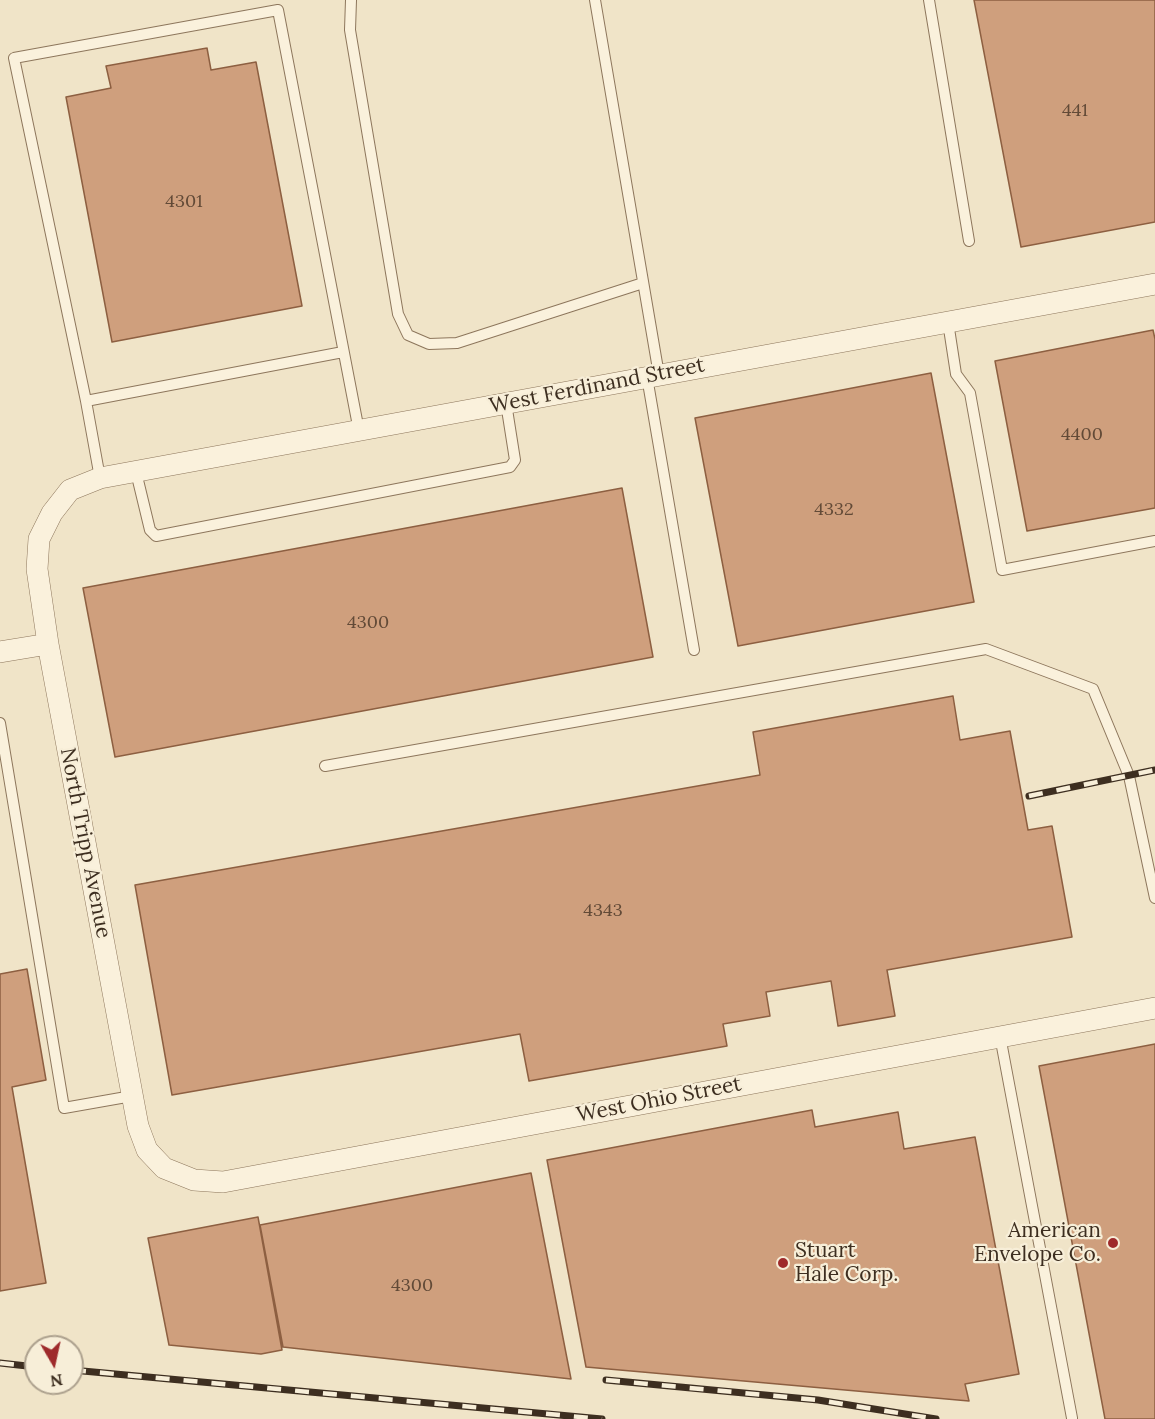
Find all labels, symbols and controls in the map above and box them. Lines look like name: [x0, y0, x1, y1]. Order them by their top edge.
house number: 441: [1062, 100, 1088, 122]
house number: 4301: [165, 191, 203, 213]
street label: West Ferdinand Street: [487, 353, 707, 419]
house number: 4400: [1061, 424, 1103, 446]
house number: 4332: [814, 499, 854, 521]
house number: 4300: [347, 612, 389, 634]
street label: North Tripp Avenue: [54, 746, 116, 940]
house number: 4343: [583, 900, 623, 922]
street label: West Ohio Street: [574, 1072, 744, 1128]
place label: American Envelope Co.: [974, 1218, 1101, 1268]
marker: American Envelope Co.: [1106, 1236, 1120, 1250]
place label: Stuart Hale Corp.: [795, 1238, 898, 1288]
marker: Stuart Hale Corp.: [776, 1256, 790, 1270]
house number: 4300: [391, 1275, 433, 1297]
north arrow: [24, 1335, 84, 1395]
text: N: [49, 1370, 64, 1392]

